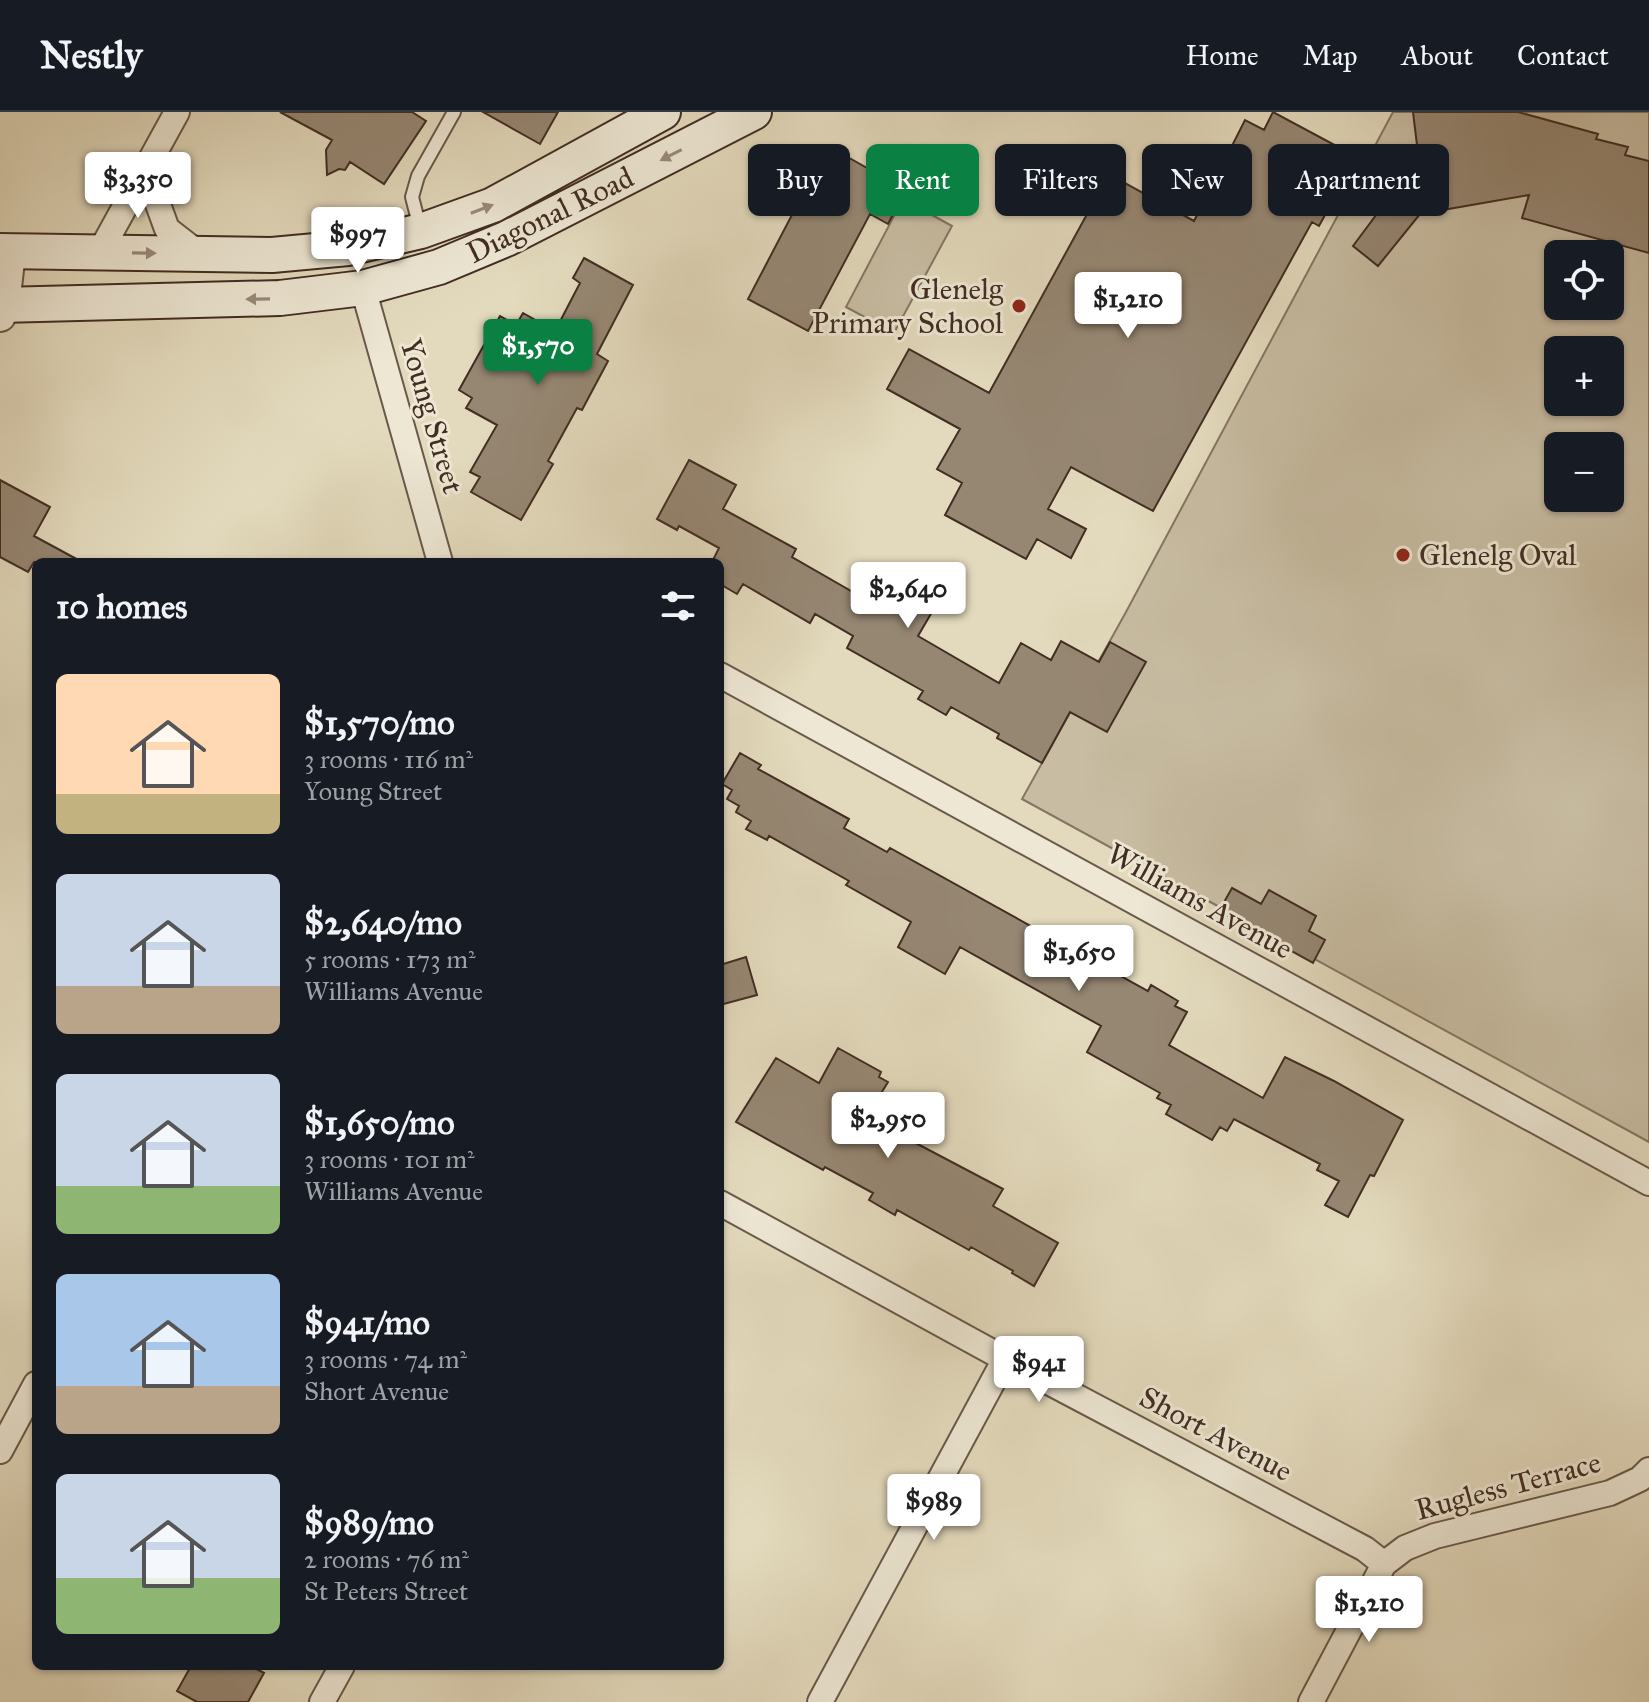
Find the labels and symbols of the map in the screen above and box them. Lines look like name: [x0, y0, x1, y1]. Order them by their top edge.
one-way arrow: [659, 149, 682, 162]
pin: $3,350: [73, 152, 203, 220]
street label: Diagonal Road: [461, 159, 639, 271]
one-way arrow: [470, 202, 494, 215]
pin: $997: [311, 207, 405, 275]
one-way arrow: [132, 246, 157, 259]
place label: Glenelg Primary School: [812, 271, 1004, 341]
pin: $1,210: [1063, 272, 1193, 340]
one-way arrow: [245, 292, 270, 305]
marker: Glenelg Primary School: [1010, 297, 1028, 315]
pin: $1,570: [473, 319, 603, 387]
street label: Young Street: [393, 334, 471, 498]
place label: Glenelg Oval: [1419, 537, 1578, 573]
marker: Glenelg Oval: [1394, 546, 1412, 564]
pin: $2,640: [843, 562, 973, 630]
street label: Williams Avenue: [1101, 835, 1299, 967]
pin: $1,650: [1014, 925, 1144, 993]
pin: $2,950: [823, 1092, 953, 1160]
pin: $941: [992, 1336, 1086, 1404]
street label: Short Avenue: [1134, 1379, 1298, 1489]
street label: Rugless Terrace: [1411, 1444, 1605, 1528]
pin: $989: [887, 1474, 981, 1542]
pin: $1,210: [1304, 1576, 1434, 1644]

